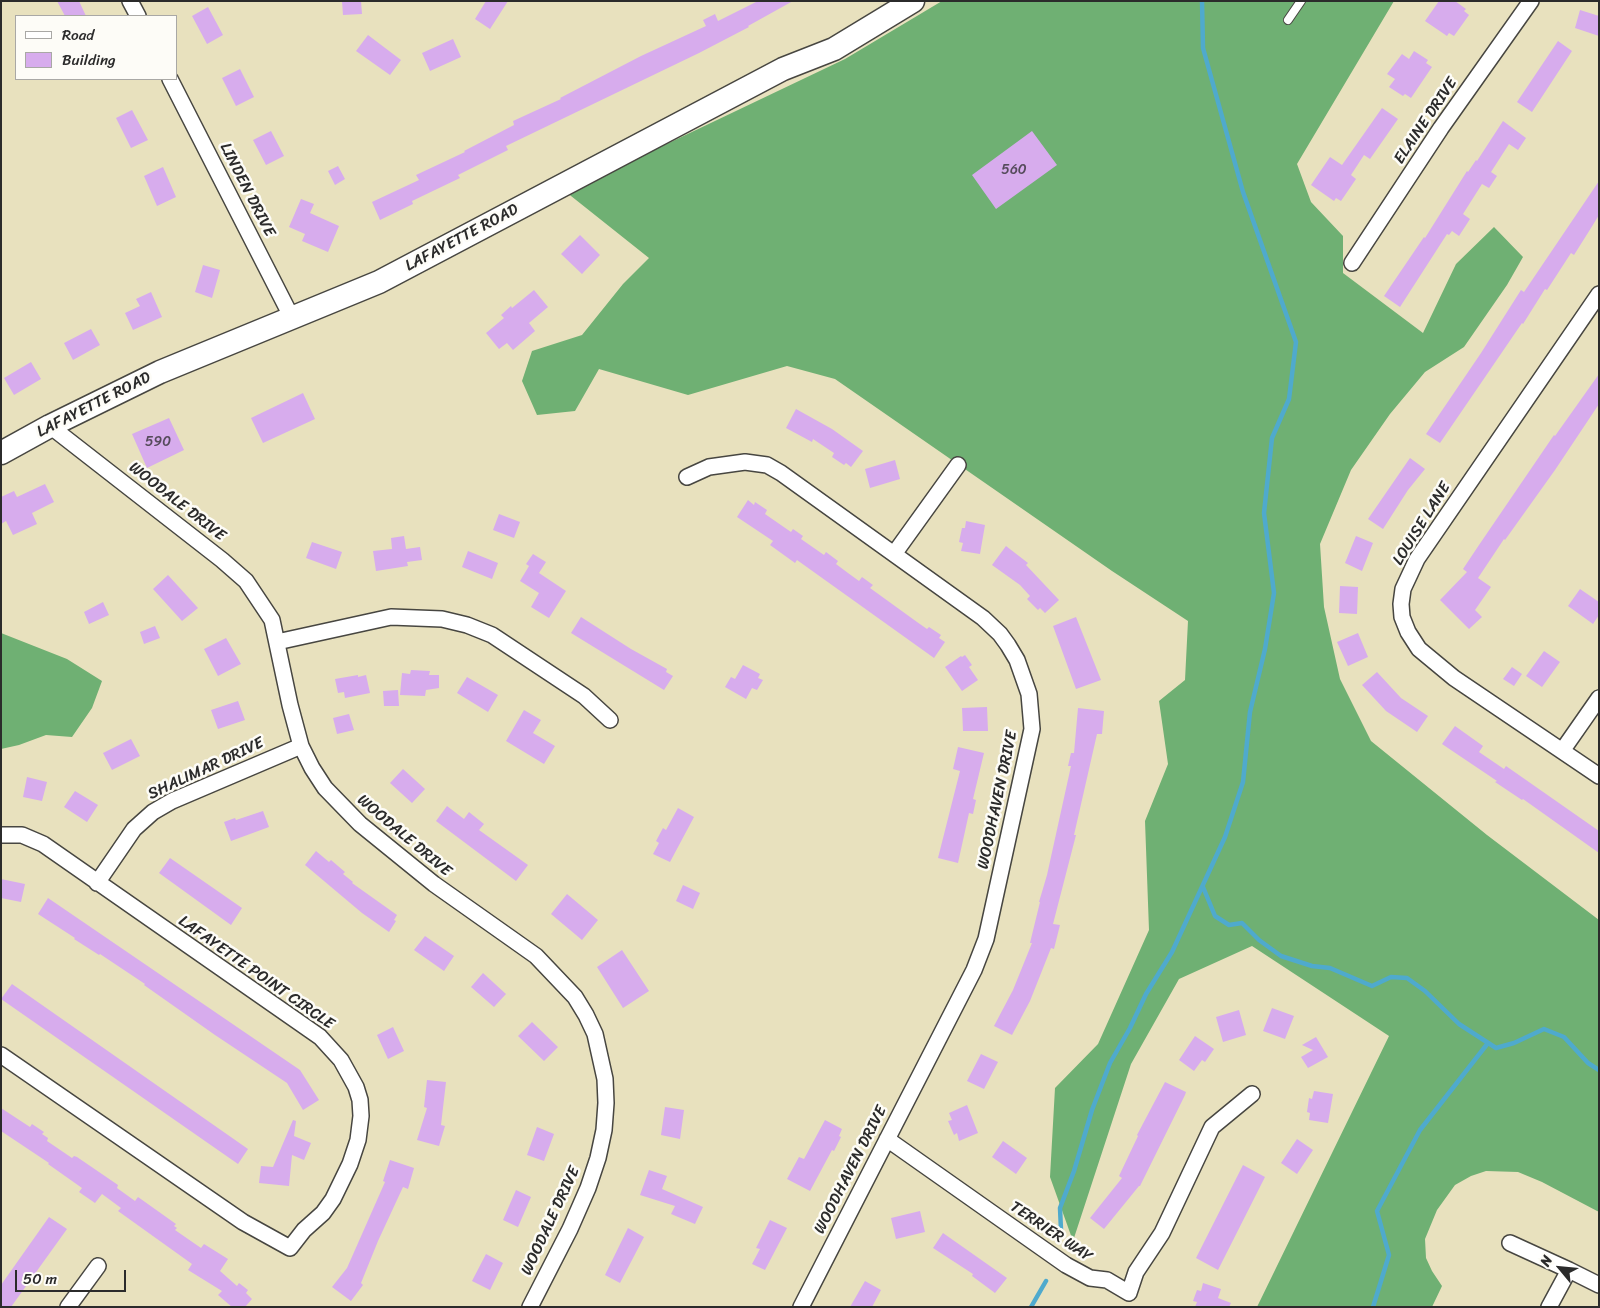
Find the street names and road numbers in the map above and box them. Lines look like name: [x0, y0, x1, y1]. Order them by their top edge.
street label: ELAINE DRIVE: [1390, 74, 1462, 168]
street label: LINDEN DRIVE: [215, 140, 279, 240]
street label: LAFAYETTE ROAD: [402, 200, 522, 276]
street label: LAFAYETTE ROAD: [34, 368, 154, 442]
street label: WOODALE DRIVE: [125, 458, 229, 546]
street label: LOUISE LANE: [1389, 479, 1455, 569]
street label: WOODHAVEN DRIVE: [974, 729, 1022, 871]
street label: SHALIMAR DRIVE: [145, 734, 267, 804]
street label: WOODALE DRIVE: [353, 791, 455, 881]
street label: LAFAYETTE POINT CIRCLE: [175, 912, 337, 1034]
street label: WOODHAVEN DRIVE: [810, 1103, 892, 1237]
street label: WOODALE DRIVE: [517, 1164, 585, 1278]
street label: TERRIER WAY: [1006, 1197, 1096, 1267]

